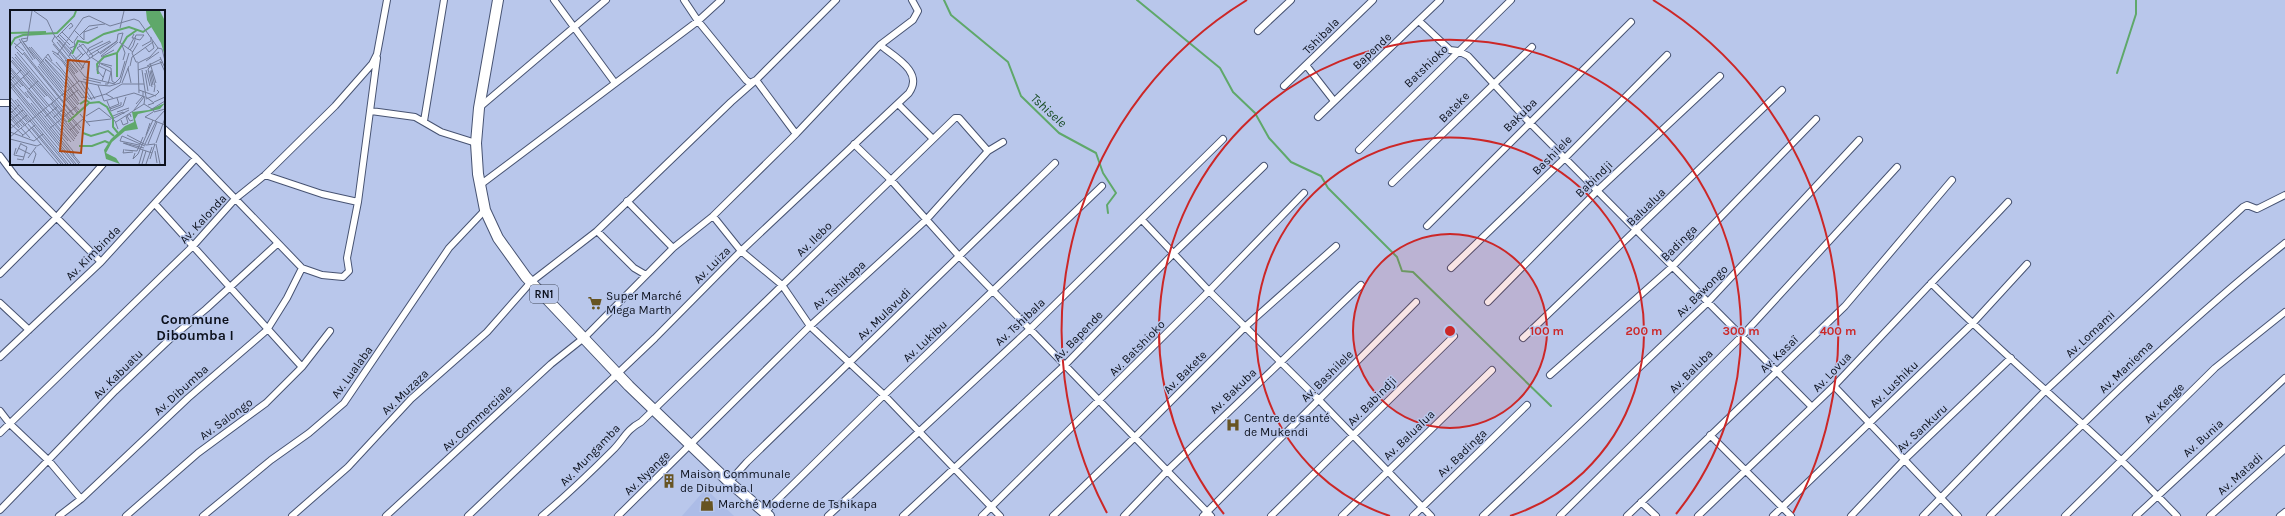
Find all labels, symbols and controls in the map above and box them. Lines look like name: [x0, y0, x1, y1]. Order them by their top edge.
inset map: [10, 10, 165, 165]
street label: Tshibala: [1300, 15, 1342, 57]
street label: Bapende: [1350, 30, 1394, 72]
street label: Batshioko: [1401, 42, 1451, 90]
street label: Bateke: [1436, 89, 1472, 125]
water label: Tshisele: [1028, 90, 1070, 130]
street label: Bakuba: [1500, 95, 1540, 135]
street label: Bashilele: [1529, 132, 1575, 178]
street label: Babindji: [1572, 158, 1616, 200]
street label: Balualua: [1624, 185, 1668, 229]
street label: Av. Kalonda: [177, 191, 229, 247]
street label: Av. Ilebo: [793, 219, 835, 259]
street label: Badinga: [1658, 222, 1700, 264]
street label: Av. Kimbinda: [63, 223, 123, 283]
street label: Av. Luiza: [691, 244, 733, 286]
street label: Av. Tshikapa: [810, 258, 868, 312]
street label: Av. Bawongo: [1673, 262, 1731, 320]
road number: RN1: [530, 285, 558, 303]
street label: Av. Mulavudi: [854, 285, 914, 343]
place label: Super Marché Mega Marth: [606, 289, 682, 317]
supermarket icon: Super Marché Mega Marth: [587, 295, 603, 311]
street label: Av. Tshibala: [992, 295, 1048, 349]
street label: Av. Bapende: [1050, 308, 1106, 364]
street label: Av. Lomami: [2062, 308, 2118, 360]
district label: Commune Diboumba I: [156, 311, 234, 344]
street label: Av. Lukibu: [900, 317, 950, 365]
street label: Av. Batshioko: [1106, 317, 1168, 379]
centre of rings: [1443, 324, 1457, 338]
text: 100 m: [1530, 324, 1564, 338]
text: 200 m: [1626, 324, 1662, 338]
text: 300 m: [1722, 324, 1760, 338]
text: 400 m: [1820, 324, 1856, 338]
street label: Av. Kasaï: [1757, 332, 1801, 376]
street label: Av. Maniema: [2096, 338, 2156, 396]
street label: Av. Lualaba: [328, 343, 376, 401]
street label: Av. Kabuatu: [90, 346, 146, 402]
street label: Av. Baluba: [1666, 346, 1716, 396]
street label: Av. Bakete: [1160, 347, 1210, 397]
street label: Av. Bashilele: [1298, 347, 1356, 405]
street label: Av. Lovua: [1810, 349, 1854, 395]
street label: Av. Lushiku: [1867, 358, 1921, 410]
street label: Av. Dibumba: [151, 362, 211, 418]
street label: Av. Bakuba: [1207, 365, 1259, 417]
street label: Av. Muzaza: [379, 366, 431, 418]
street label: Av. Babindji: [1344, 373, 1400, 429]
street label: Av. Kenge: [2141, 380, 2187, 426]
street label: Av. Commerciale: [439, 382, 515, 454]
street label: Av. Salongo: [197, 395, 255, 443]
street label: Av. Sankuru: [1894, 401, 1950, 455]
street label: Av. Balualua: [1380, 407, 1438, 463]
place label: Centre de santé de Mukendi: [1244, 411, 1330, 439]
street label: Av. Bunia: [2180, 416, 2226, 460]
hospital icon: Centre de santé de Mukendi: [1225, 417, 1241, 433]
street label: Av. Mungamba: [557, 421, 623, 489]
street label: Av. Badinga: [1434, 426, 1490, 480]
street label: Av. Nyange: [621, 448, 673, 498]
street label: Av. Matadi: [2214, 450, 2266, 498]
place label: Maison Communale de Dibumba I: [680, 467, 790, 495]
building icon: Maison Communale de Dibumba I: [661, 473, 677, 489]
shop icon: Marché Moderne de Tshikapa: [699, 496, 715, 512]
place label: Marché Moderne de Tshikapa: [718, 497, 877, 511]

